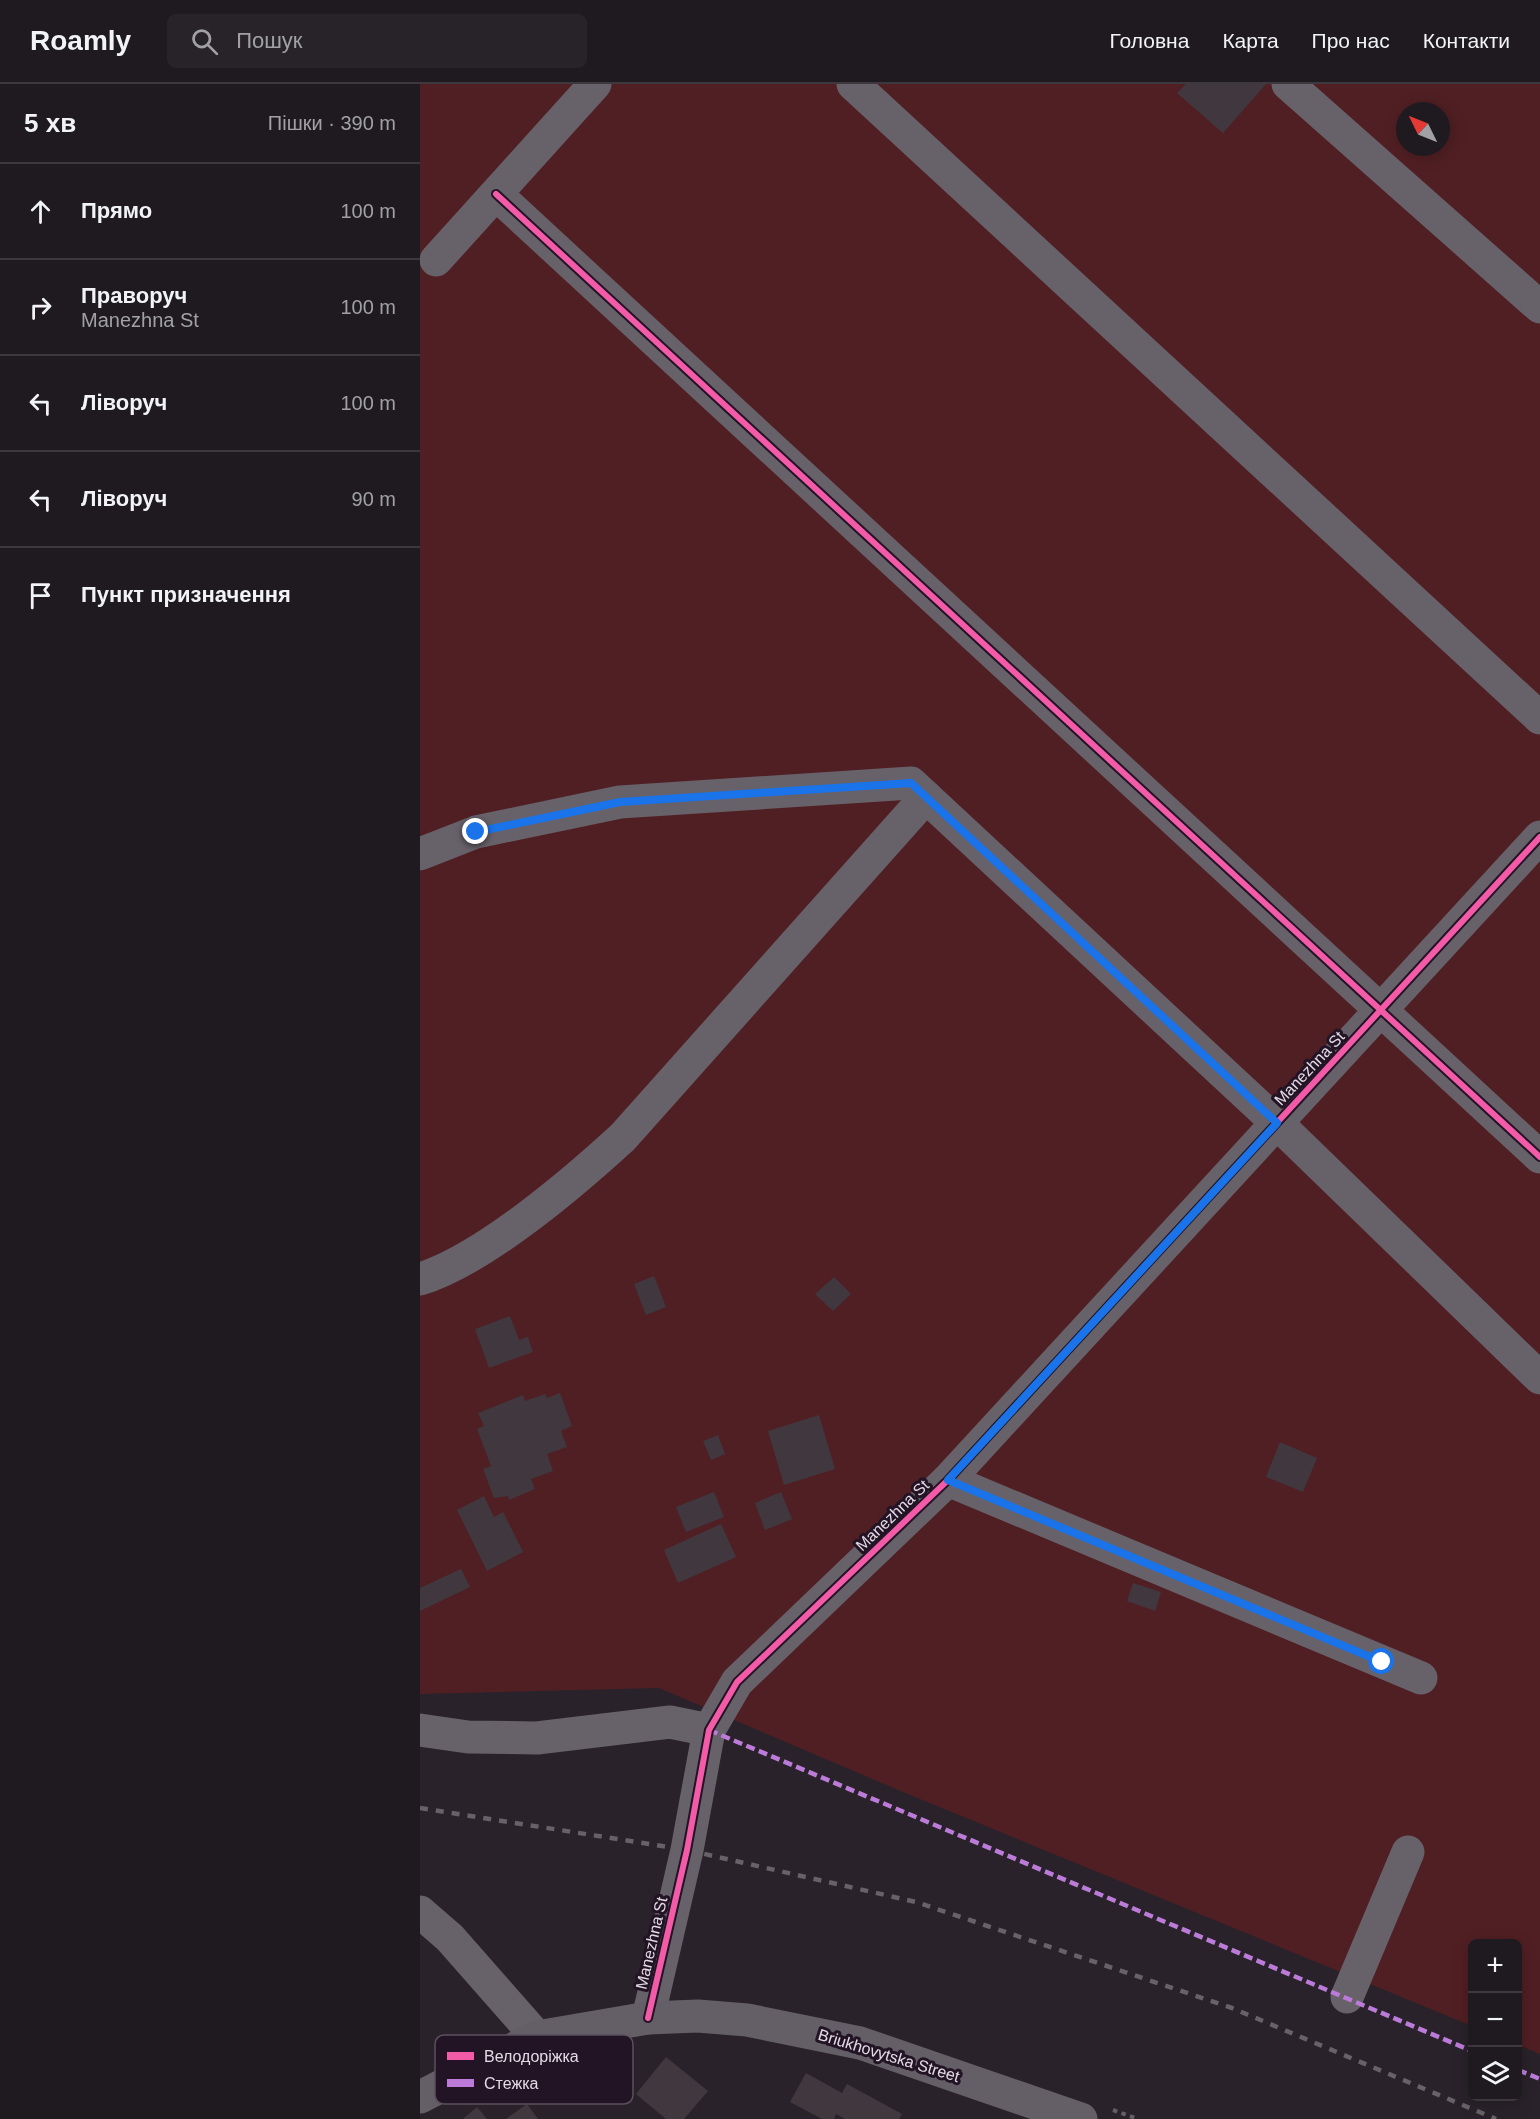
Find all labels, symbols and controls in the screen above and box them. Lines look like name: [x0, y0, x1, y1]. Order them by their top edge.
search box: [167, 14, 587, 68]
text: Roamly: [30, 25, 131, 56]
icon: search: [188, 25, 221, 58]
text: Пошук: [236, 28, 302, 53]
text: Головна: [1110, 29, 1189, 52]
text: Карта: [1222, 29, 1279, 52]
text: Про нас: [1312, 29, 1390, 52]
text: Контакти: [1423, 29, 1510, 52]
north arrow: [1396, 102, 1450, 156]
text: 5 хв: [24, 108, 76, 138]
text: Пішки · 390 m: [268, 112, 396, 134]
icon: ahead: [24, 195, 57, 228]
text: Прямо: [81, 198, 152, 223]
text: 100 m: [340, 200, 396, 222]
text: Праворуч: [81, 283, 187, 308]
icon: right: [24, 291, 57, 324]
text: 100 m: [340, 296, 396, 318]
text: Manezhna St: [81, 309, 199, 331]
icon: left: [24, 387, 57, 420]
text: Ліворуч: [81, 390, 167, 415]
text: 100 m: [340, 392, 396, 414]
icon: left: [24, 483, 57, 516]
text: Ліворуч: [81, 486, 167, 511]
text: 90 m: [352, 488, 396, 510]
icon: arrive: [24, 579, 57, 612]
text: Пункт призначення: [81, 582, 291, 607]
route end: [462, 818, 488, 844]
street label: Manezhna St: [1271, 1028, 1348, 1109]
street label: Manezhna St: [853, 1476, 933, 1554]
route start: [1368, 1648, 1394, 1674]
street label: Manezhna St: [633, 1895, 670, 1991]
map controls: [1468, 1939, 1522, 2101]
button: +: [1468, 1939, 1522, 1993]
button: −: [1468, 1993, 1522, 2047]
street label: Briukhovytska Street: [816, 2026, 962, 2085]
legend: [435, 2035, 633, 2104]
button: layers: [1468, 2047, 1522, 2101]
text: Велодоріжка: [484, 2048, 579, 2065]
text: Стежка: [484, 2075, 538, 2092]

